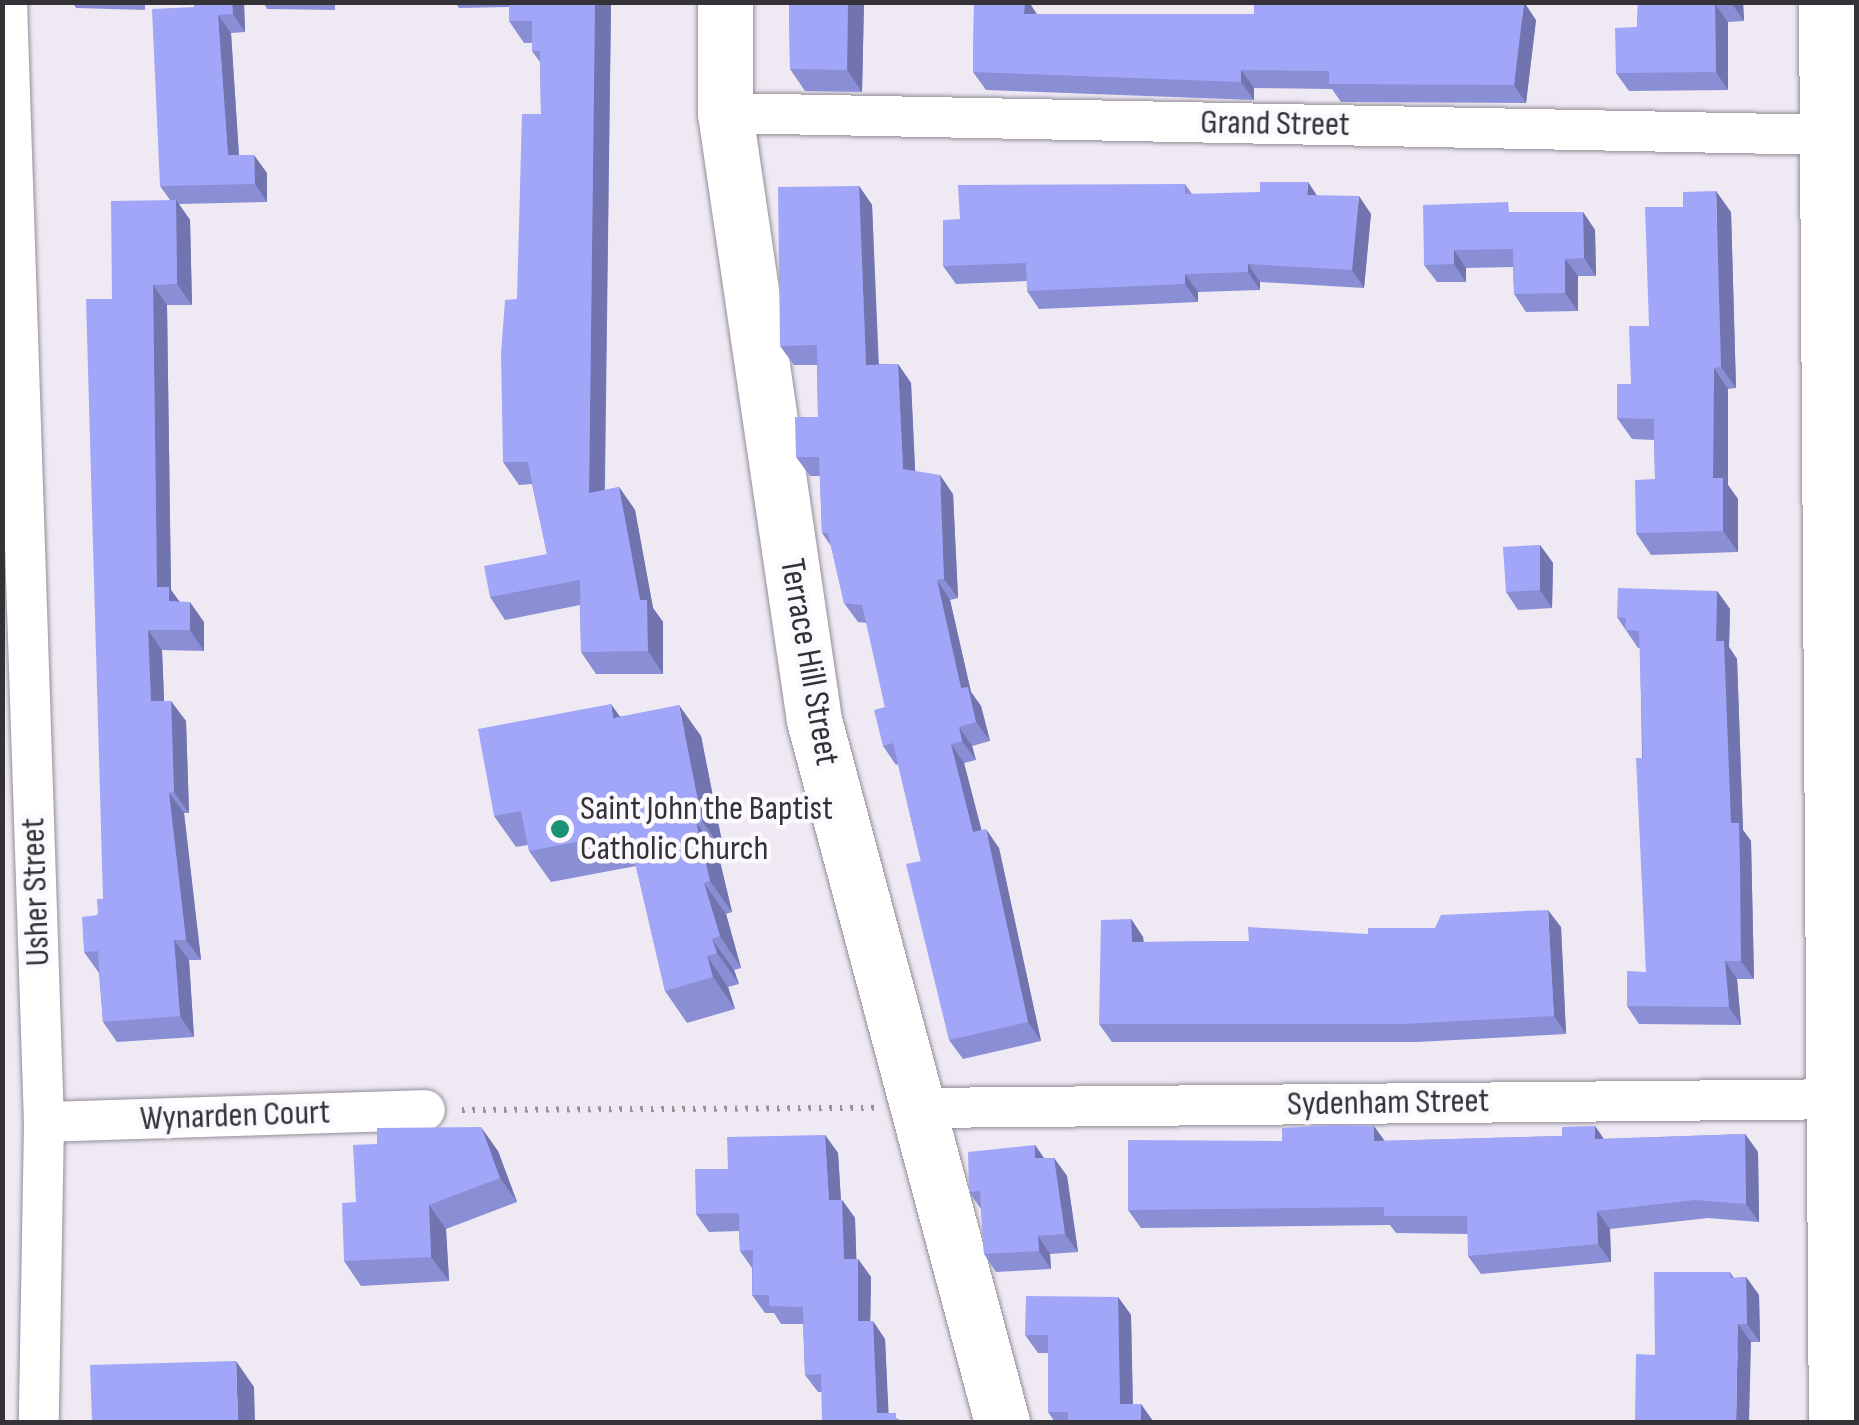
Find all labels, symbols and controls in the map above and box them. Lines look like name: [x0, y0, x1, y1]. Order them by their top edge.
street label: Grand Street: [1200, 102, 1350, 146]
street label: Terrace Hill Street: [770, 555, 848, 769]
place label: Saint John the Baptist Catholic Church: [580, 788, 833, 870]
street label: Usher Street: [12, 817, 60, 967]
marker: Saint John the Baptist Catholic Church: [549, 818, 571, 840]
street label: Sydenham Street: [1287, 1080, 1489, 1126]
street label: Wynarden Court: [139, 1092, 331, 1140]

